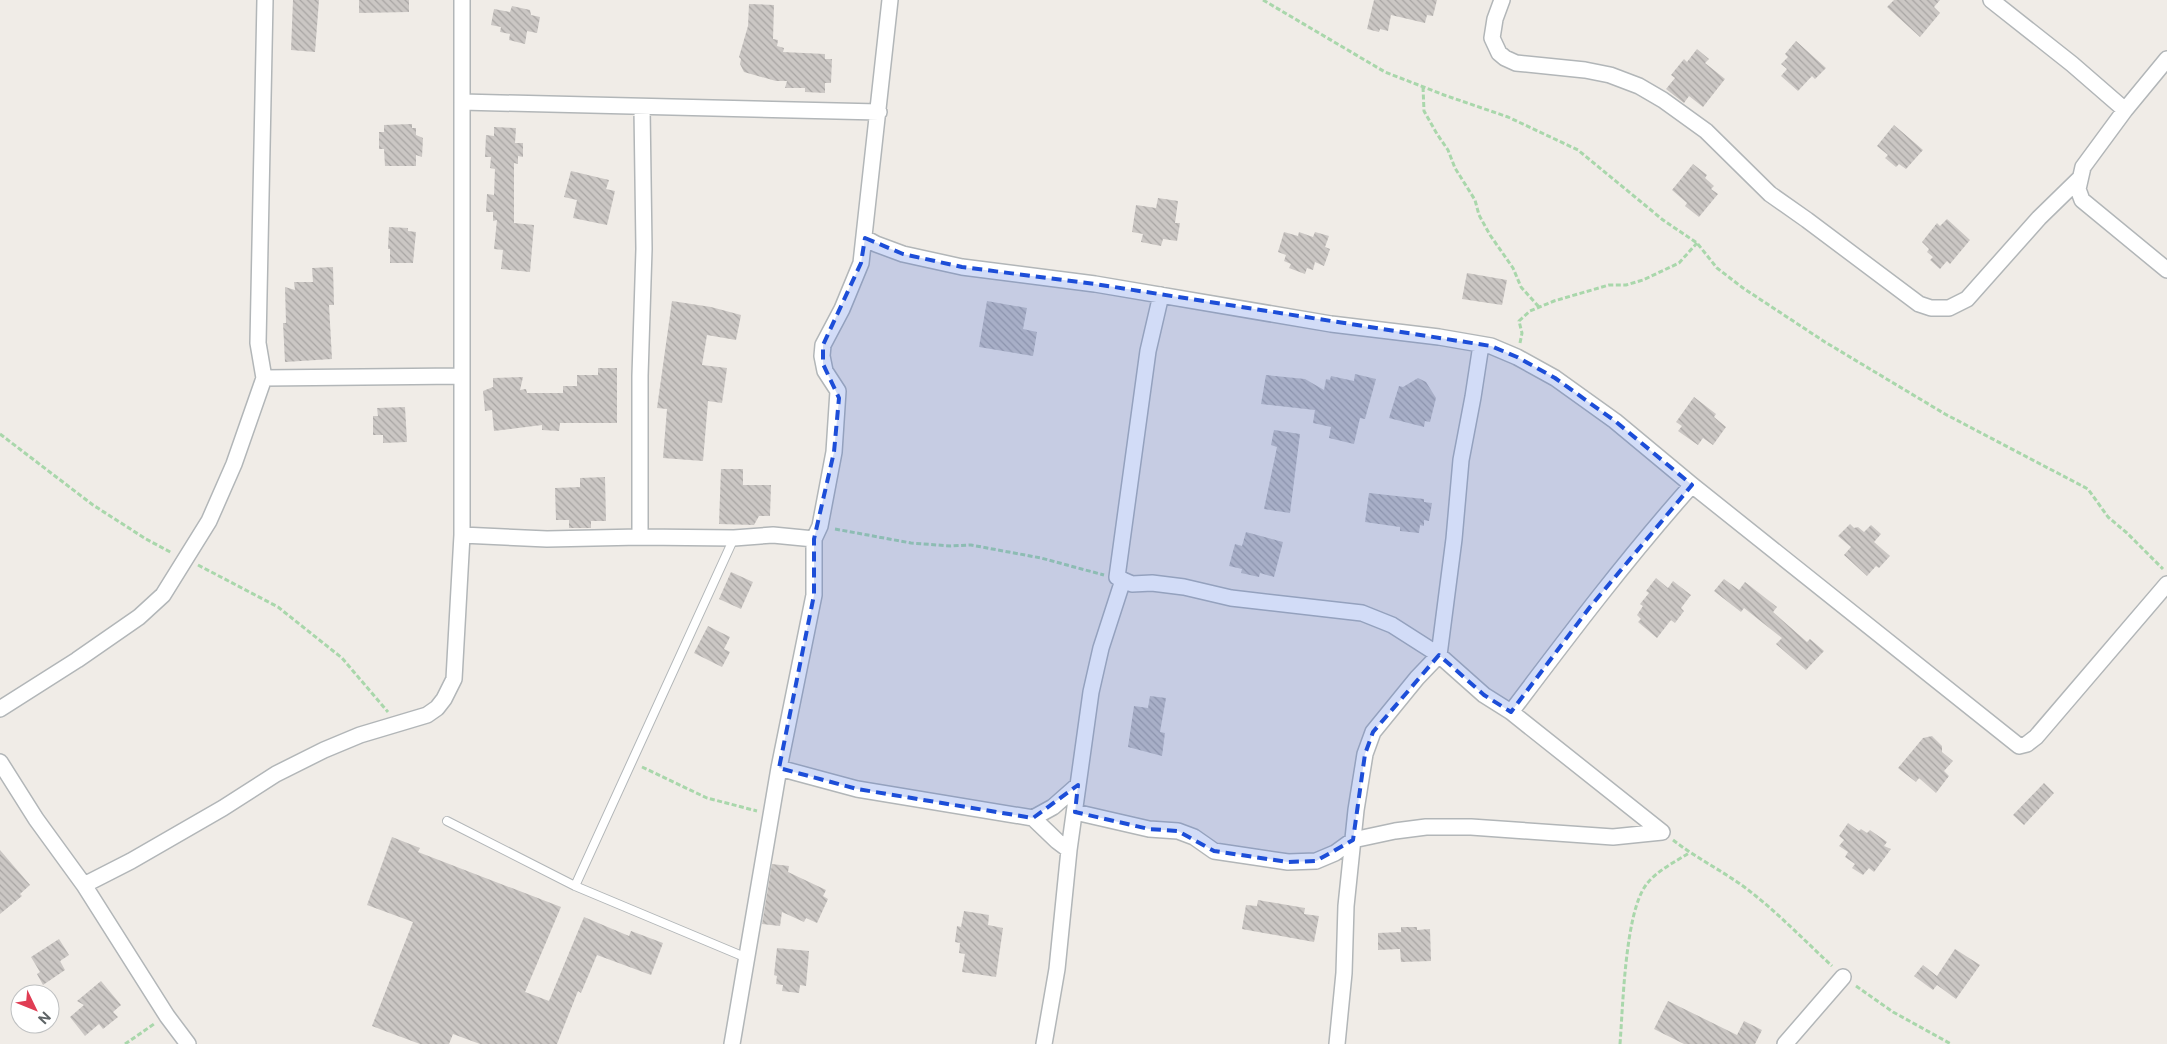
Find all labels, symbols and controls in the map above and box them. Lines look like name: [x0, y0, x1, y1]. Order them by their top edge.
north arrow: [10, 984, 60, 1034]
text: N: [35, 1008, 54, 1027]

